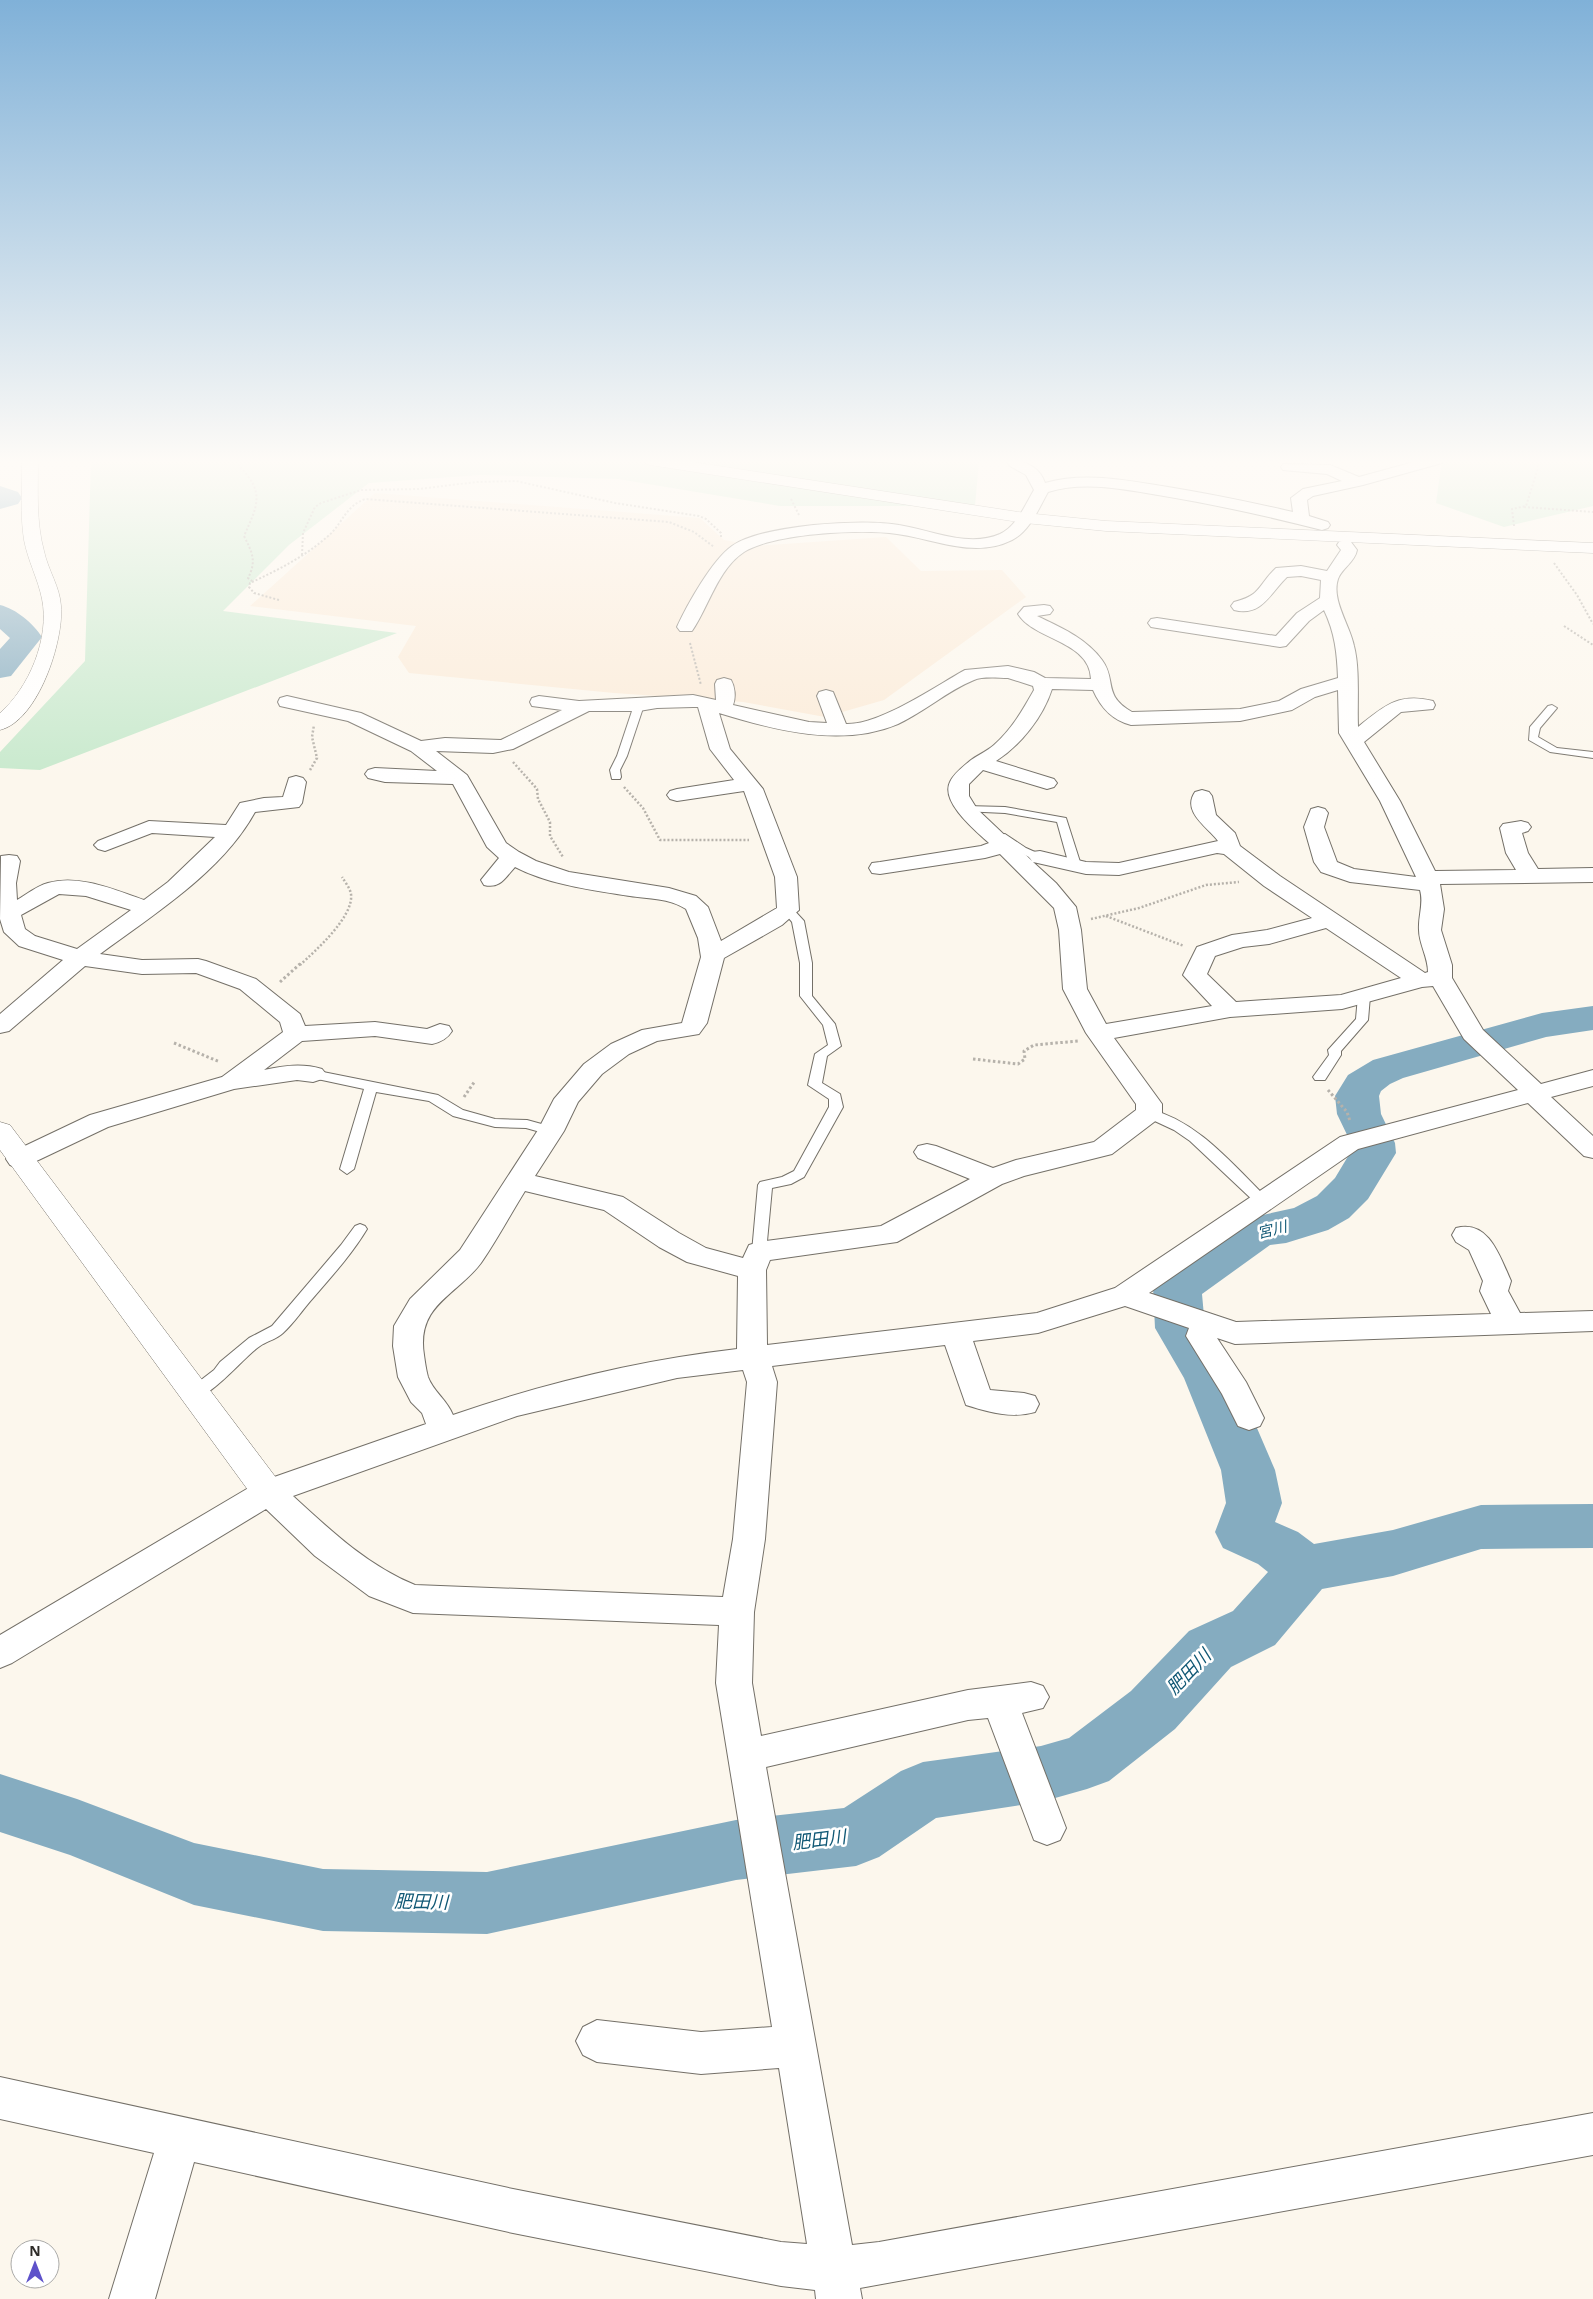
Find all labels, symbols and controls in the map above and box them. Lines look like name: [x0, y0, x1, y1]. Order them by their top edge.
water label: 宮川: [1255, 1215, 1291, 1242]
water label: 肥田川: [1161, 1642, 1217, 1699]
water label: 肥田川: [791, 1824, 849, 1854]
water label: 肥田川: [394, 1889, 450, 1914]
north arrow: [10, 2239, 60, 2289]
text: N: [29, 2241, 41, 2260]

